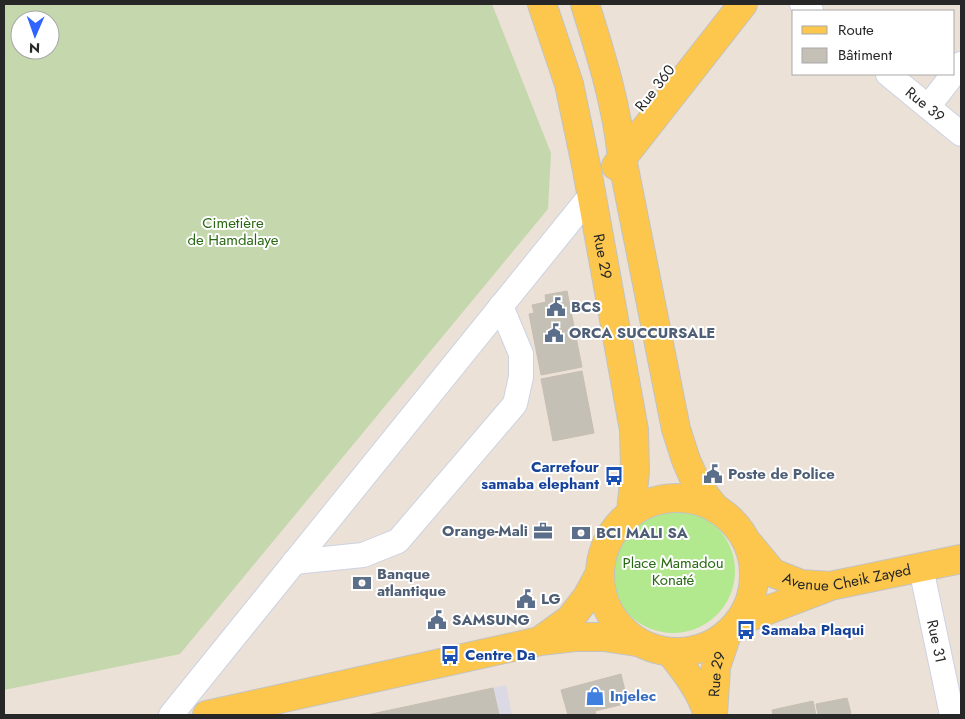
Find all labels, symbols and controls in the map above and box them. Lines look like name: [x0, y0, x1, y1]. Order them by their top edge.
north arrow: [10, 10, 60, 60]
legend: [792, 10, 955, 75]
text: Route: [838, 19, 874, 41]
text: N: [29, 38, 40, 58]
text: Bâtiment: [838, 44, 892, 66]
street label: Rue 360: [630, 60, 680, 116]
street label: Rue 39: [901, 82, 950, 127]
park label: Cimetière de Hamdalaye: [188, 212, 279, 251]
street label: Rue 29: [588, 232, 617, 281]
public building icon: BCS: [545, 296, 567, 318]
place label: BCS: [571, 296, 601, 318]
public building icon: ORCA SUCCURSALE: [543, 322, 565, 344]
place label: ORCA SUCCURSALE: [569, 322, 715, 344]
place label: Carrefour samaba elephant: [481, 456, 600, 495]
public building icon: Poste de Police: [702, 463, 724, 485]
place label: Poste de Police: [728, 463, 835, 485]
bus stop icon: Carrefour samaba elephant: [603, 465, 625, 487]
place label: Orange-Mali: [442, 520, 528, 542]
office icon: Orange-Mali: [532, 520, 554, 542]
bank icon: BCI MALI SA: [570, 522, 592, 544]
place label: BCI MALI SA: [596, 522, 689, 544]
park label: Place Mamadou Konaté: [622, 552, 724, 591]
street label: Avenue Cheik Zayed: [779, 559, 913, 597]
place label: Banque atlantique: [377, 563, 446, 602]
bank icon: Banque atlantique: [351, 572, 373, 594]
public building icon: LG: [515, 588, 537, 610]
place label: LG: [541, 588, 561, 610]
public building icon: SAMSUNG: [426, 609, 448, 631]
place label: SAMSUNG: [452, 609, 530, 631]
street label: Rue 31: [921, 618, 952, 665]
bus stop icon: Samaba Plaqui: [735, 619, 757, 641]
place label: Samaba Plaqui: [761, 619, 864, 641]
bus stop icon: Centre Da: [439, 644, 461, 666]
place label: Centre Da: [465, 644, 536, 666]
street label: Rue 29: [703, 649, 731, 698]
shop icon: Injelec: [584, 685, 606, 707]
place label: Injelec: [610, 685, 656, 707]

